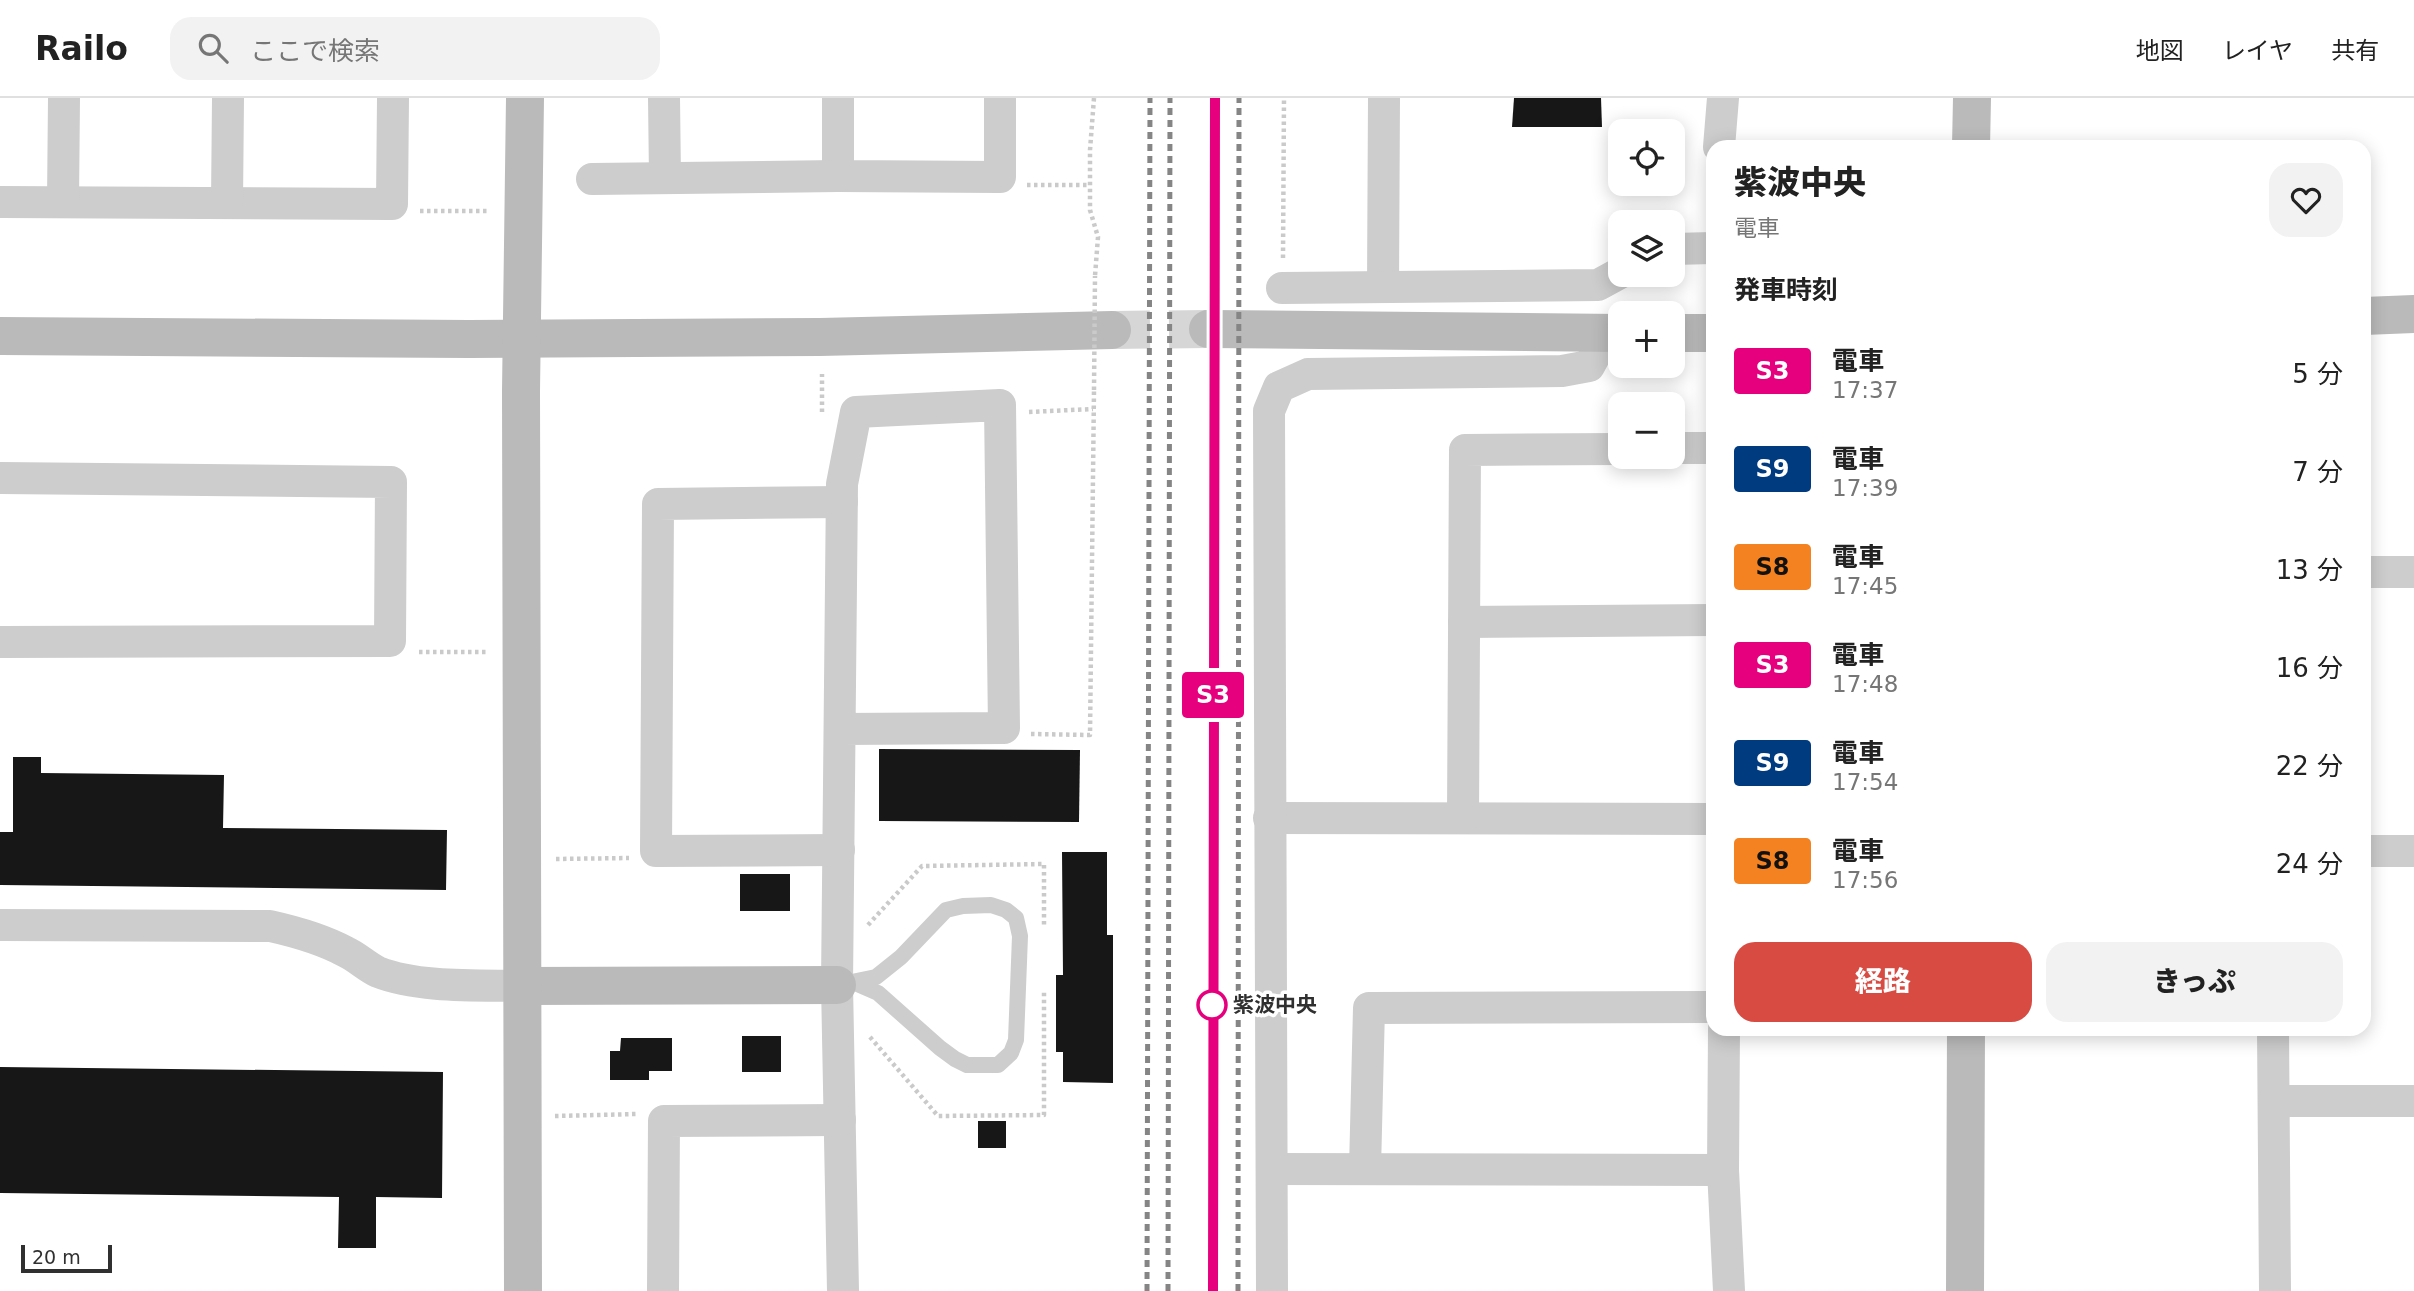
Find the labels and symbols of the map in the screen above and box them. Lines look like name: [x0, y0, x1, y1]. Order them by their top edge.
line badge: S3: [1182, 672, 1244, 718]
marker: 紫波中央: [1197, 990, 1227, 1020]
place label: 紫波中央: [1233, 993, 1317, 1017]
scale bar: [21, 1242, 112, 1274]

